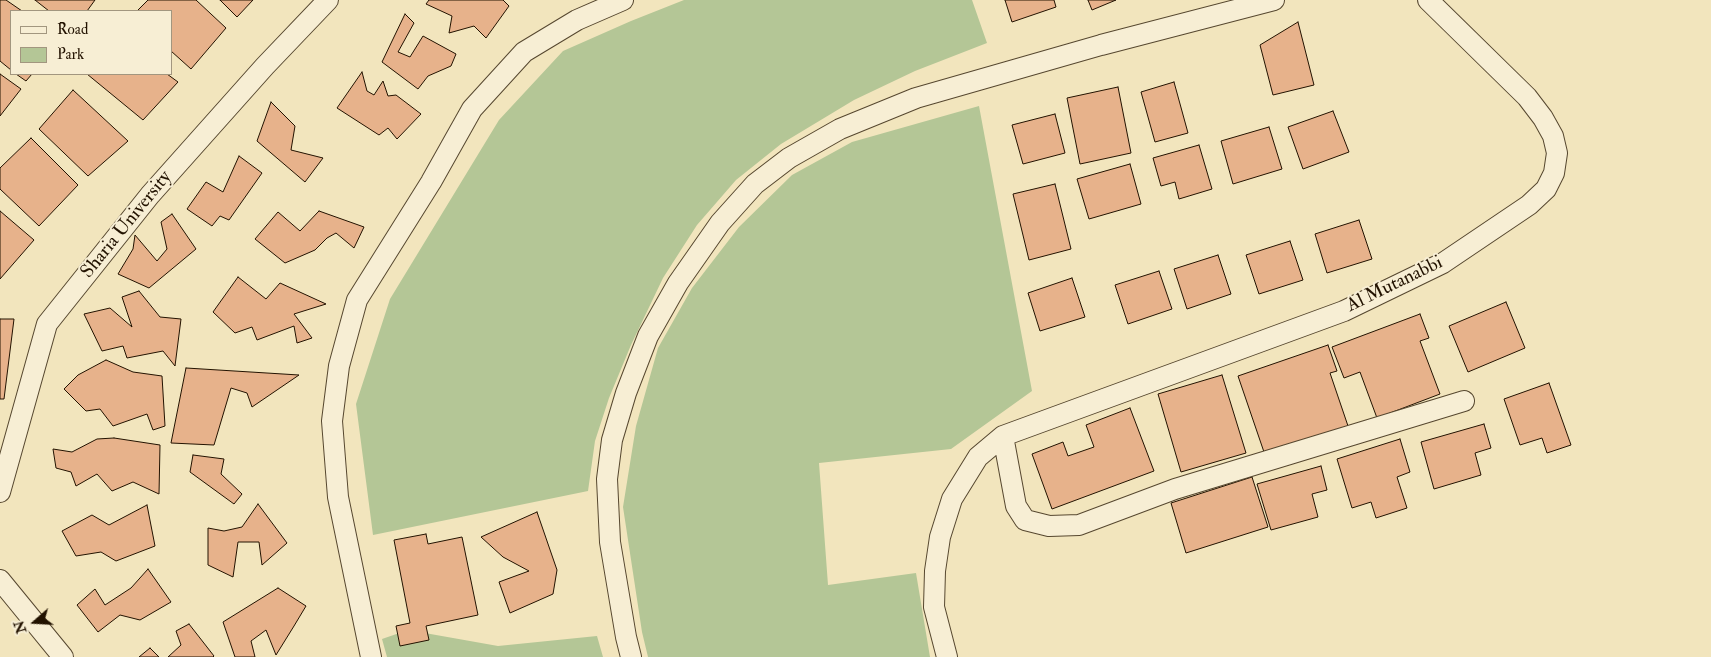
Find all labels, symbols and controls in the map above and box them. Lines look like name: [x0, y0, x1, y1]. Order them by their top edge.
legend: [10, 10, 172, 75]
text: Road: [57, 20, 88, 39]
text: Park: [57, 45, 84, 64]
street label: Sharia University: [77, 167, 177, 283]
street label: Al Mutanabbi: [1343, 252, 1447, 318]
north arrow: [10, 597, 60, 647]
text: N: [10, 618, 30, 636]

